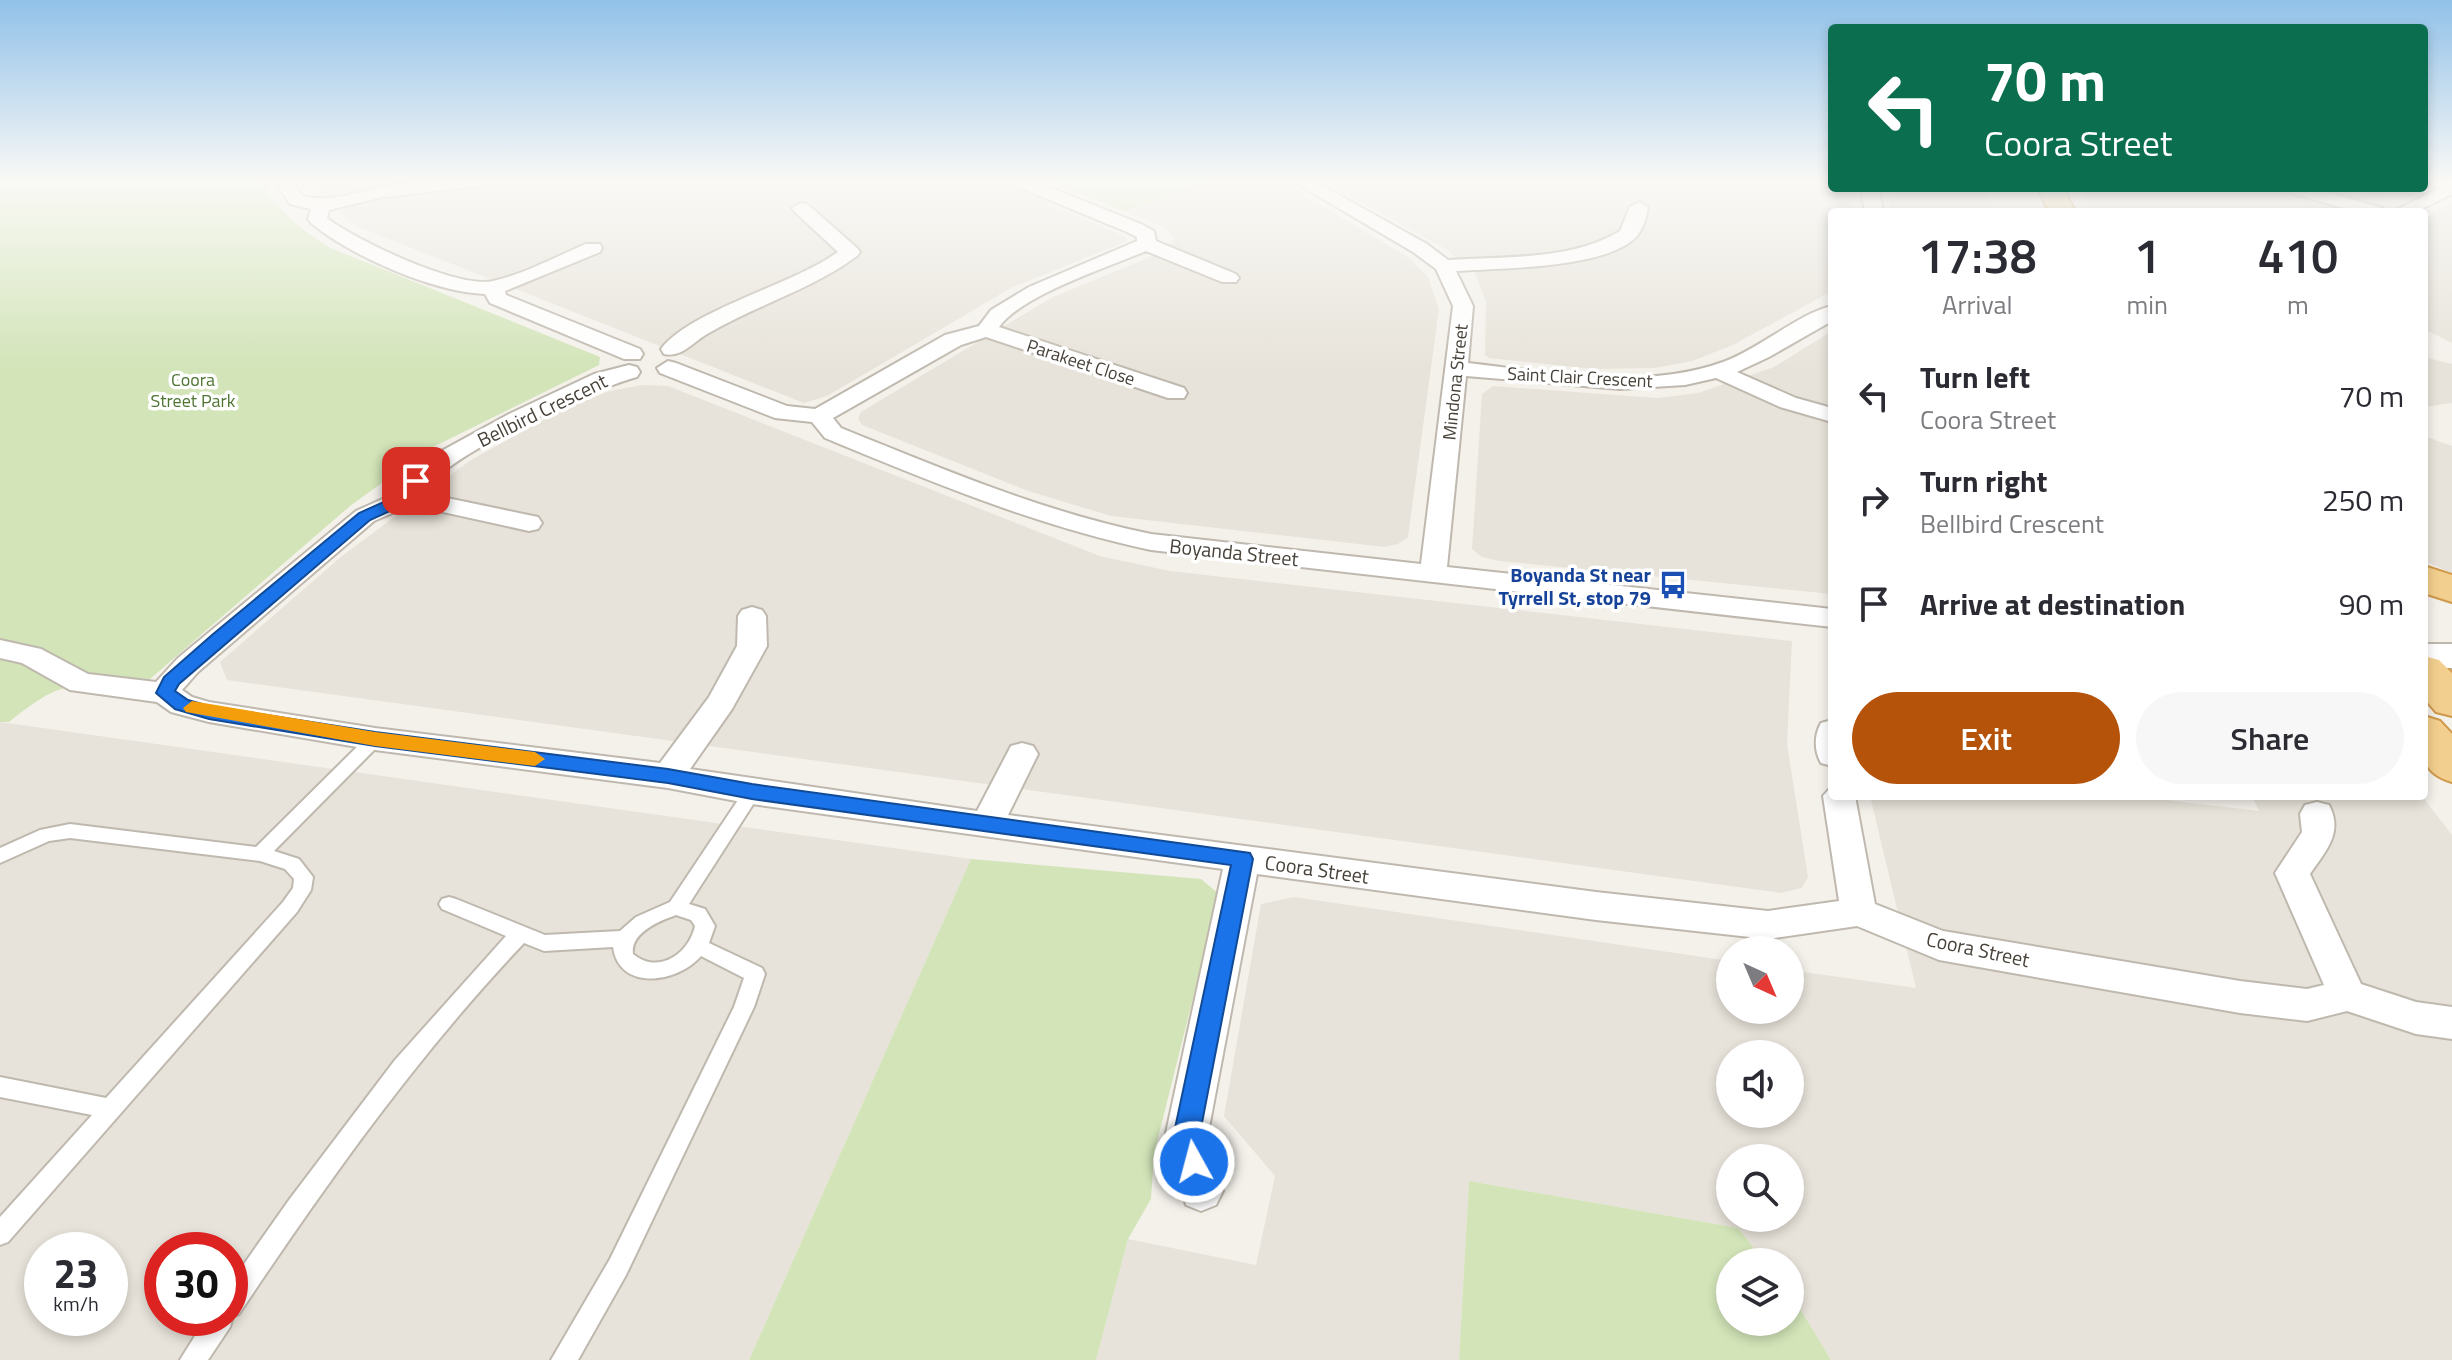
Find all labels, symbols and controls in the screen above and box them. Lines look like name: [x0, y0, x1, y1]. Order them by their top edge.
text: 70 m: [1984, 38, 2106, 123]
icon: left: [1852, 56, 1956, 160]
text: Coora Street: [1984, 115, 2172, 170]
text: 17:38: [1918, 219, 2037, 292]
text: 1: [2134, 219, 2161, 292]
text: 410: [2258, 219, 2338, 292]
text: Arrival: [1942, 285, 2012, 324]
text: min: [2126, 285, 2168, 324]
text: m: [2287, 285, 2309, 324]
street label: Mindona Street: [1435, 322, 1475, 441]
street label: Parakeet Close: [1023, 332, 1139, 392]
text: Turn left: [1920, 354, 2030, 400]
street label: Saint Clair Crescent: [1507, 360, 1654, 394]
street label: Bellbird Crescent: [472, 365, 612, 455]
park label: Coora Street Park: [151, 366, 236, 414]
text: 70 m: [2339, 373, 2404, 419]
icon: left: [1852, 374, 1896, 418]
text: Coora Street: [1920, 400, 2056, 439]
pin: [382, 447, 450, 515]
text: Turn right: [1920, 458, 2048, 504]
icon: arrive: [394, 459, 438, 503]
text: 250 m: [2322, 477, 2404, 523]
icon: right: [1852, 478, 1896, 522]
text: Bellbird Crescent: [1920, 504, 2104, 543]
street label: Boyanda Street: [1168, 530, 1300, 574]
place label: Boyanda St near Tyrrell St, stop 79: [1498, 559, 1652, 613]
bus stop icon: Boyanda St near Tyrrell St, stop 79: [1658, 570, 1688, 600]
text: Arrive at destination: [1920, 581, 2185, 627]
text: 90 m: [2339, 581, 2404, 627]
icon: arrive: [1852, 582, 1896, 626]
button: Exit: [1852, 692, 2120, 784]
button: Share: [2136, 692, 2404, 784]
street label: Coora Street: [1263, 846, 1371, 892]
street label: Coora Street: [1924, 923, 2032, 975]
north arrow: [1716, 936, 1804, 1024]
map controls: [1716, 936, 1804, 1336]
button: sound: [1716, 1040, 1804, 1128]
position arrow: [1152, 1120, 1236, 1204]
button: search: [1716, 1144, 1804, 1232]
speed limit sign: 30: [144, 1232, 248, 1336]
text: 23: [54, 1243, 98, 1304]
button: layers: [1716, 1248, 1804, 1336]
text: km/h: [53, 1288, 99, 1319]

